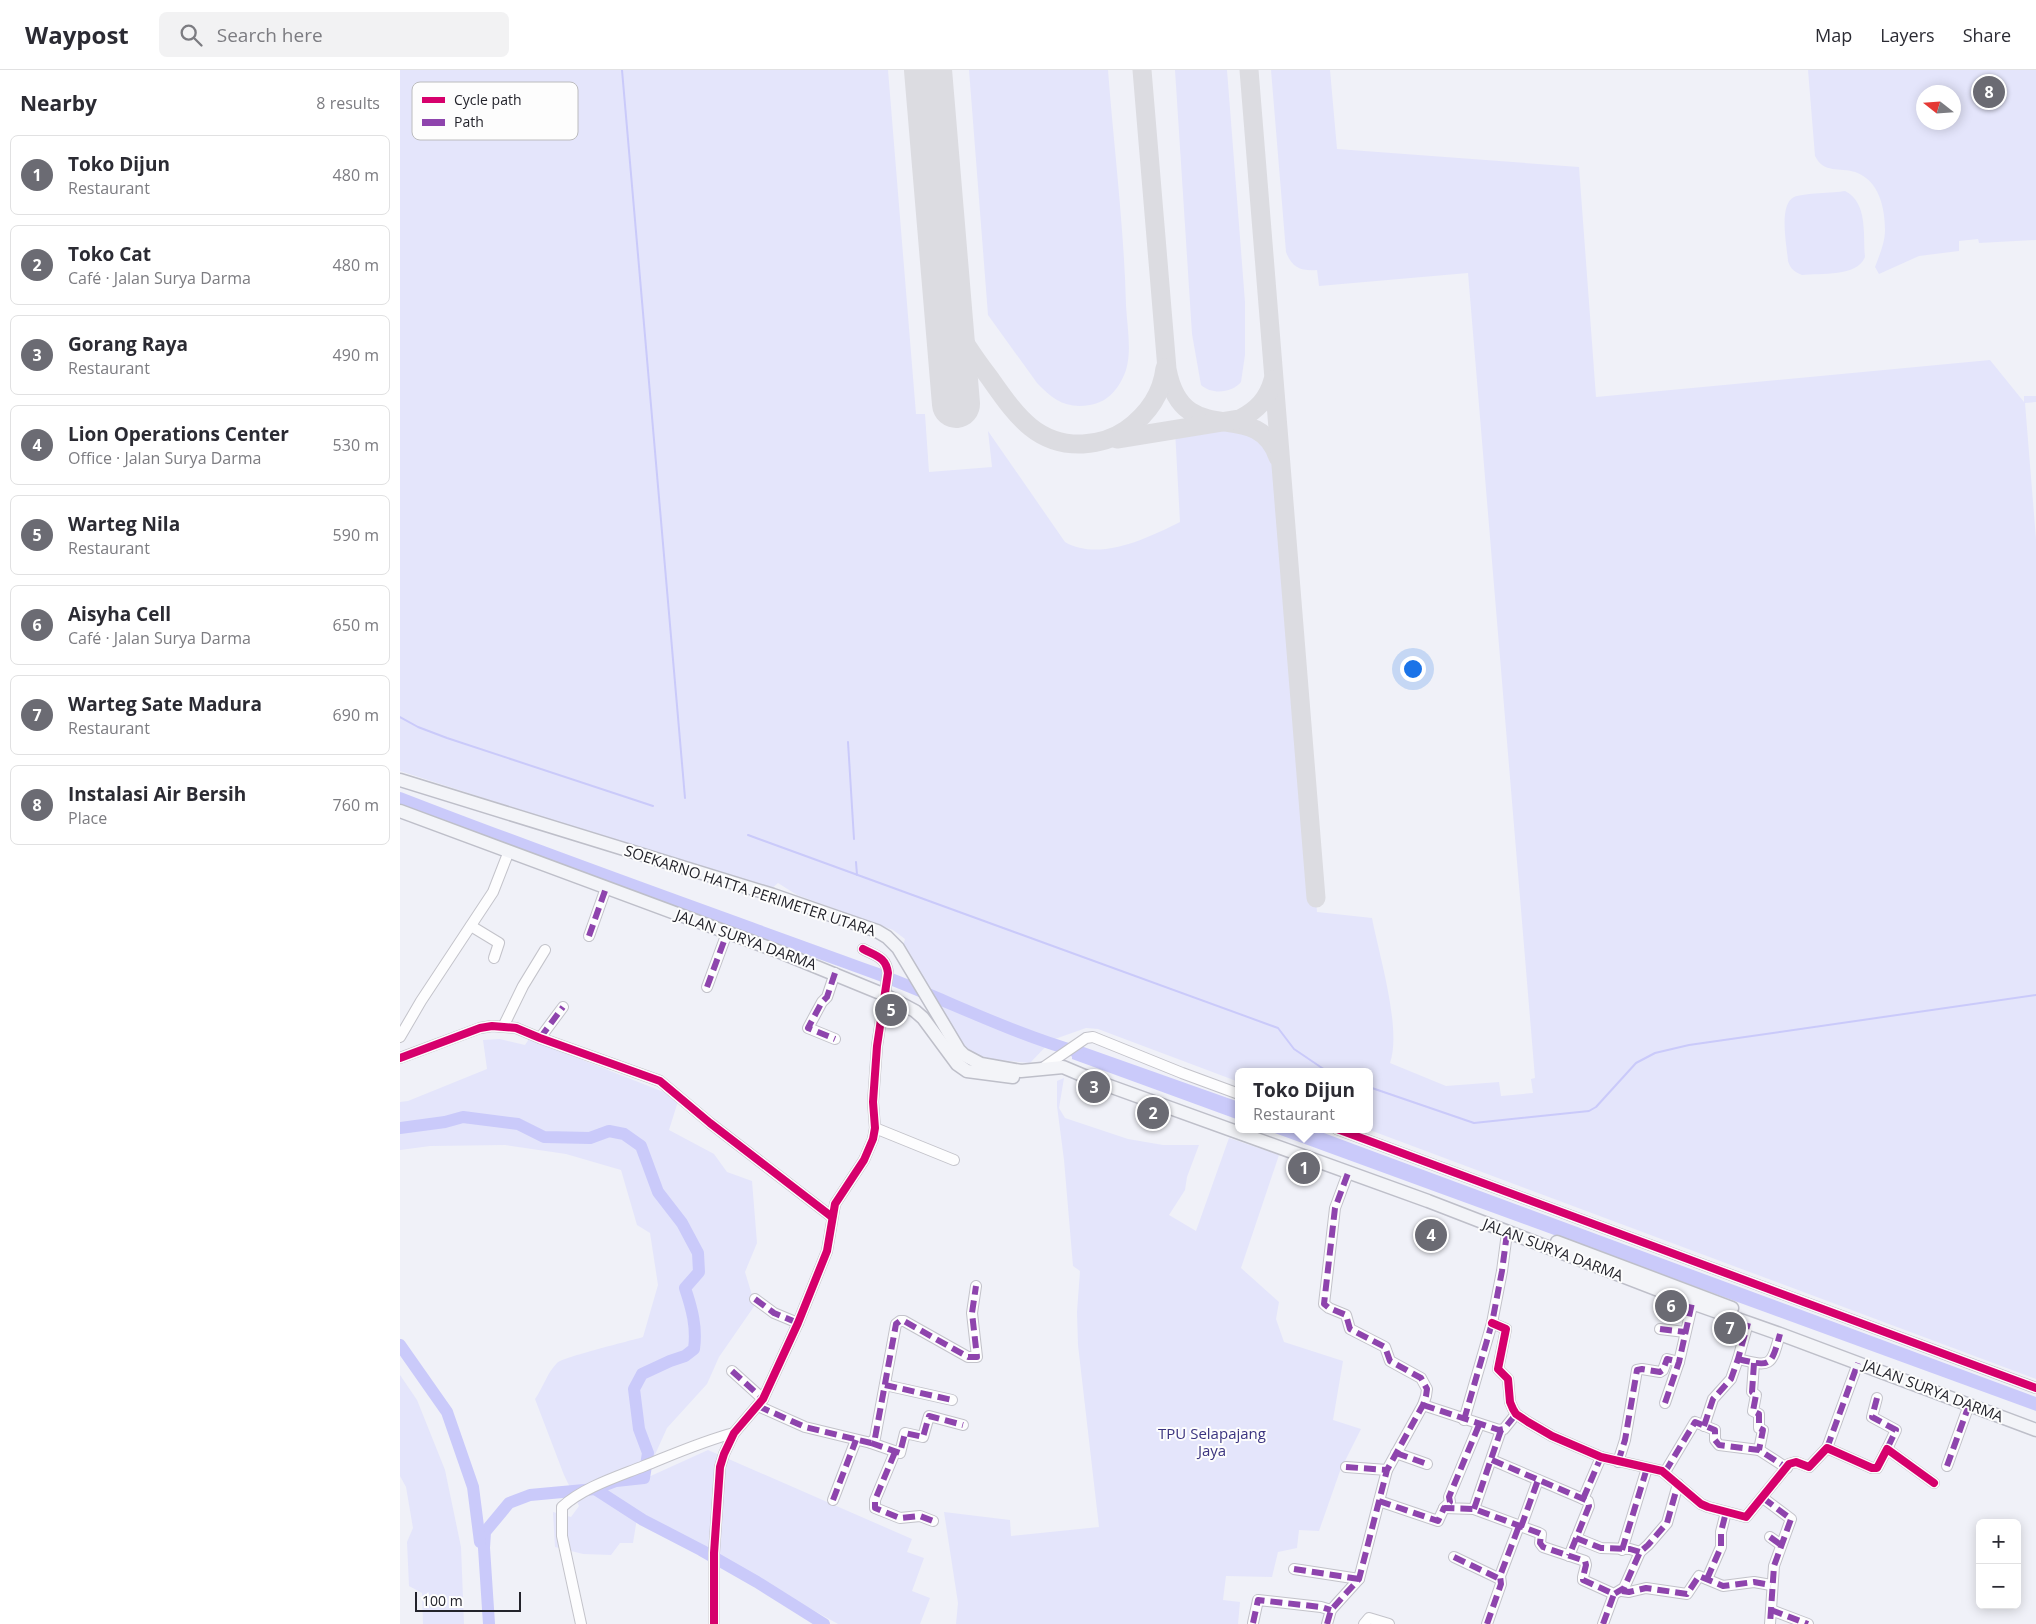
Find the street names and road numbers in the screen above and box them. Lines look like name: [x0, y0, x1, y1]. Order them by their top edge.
street label: SOEKARNO HATTA PERIMETER UTARA: [622, 840, 879, 940]
street label: JALAN SURYA DARMA: [671, 904, 820, 974]
street label: JALAN SURYA DARMA: [1478, 1212, 1627, 1285]
street label: JALAN SURYA DARMA: [1858, 1353, 2007, 1426]

